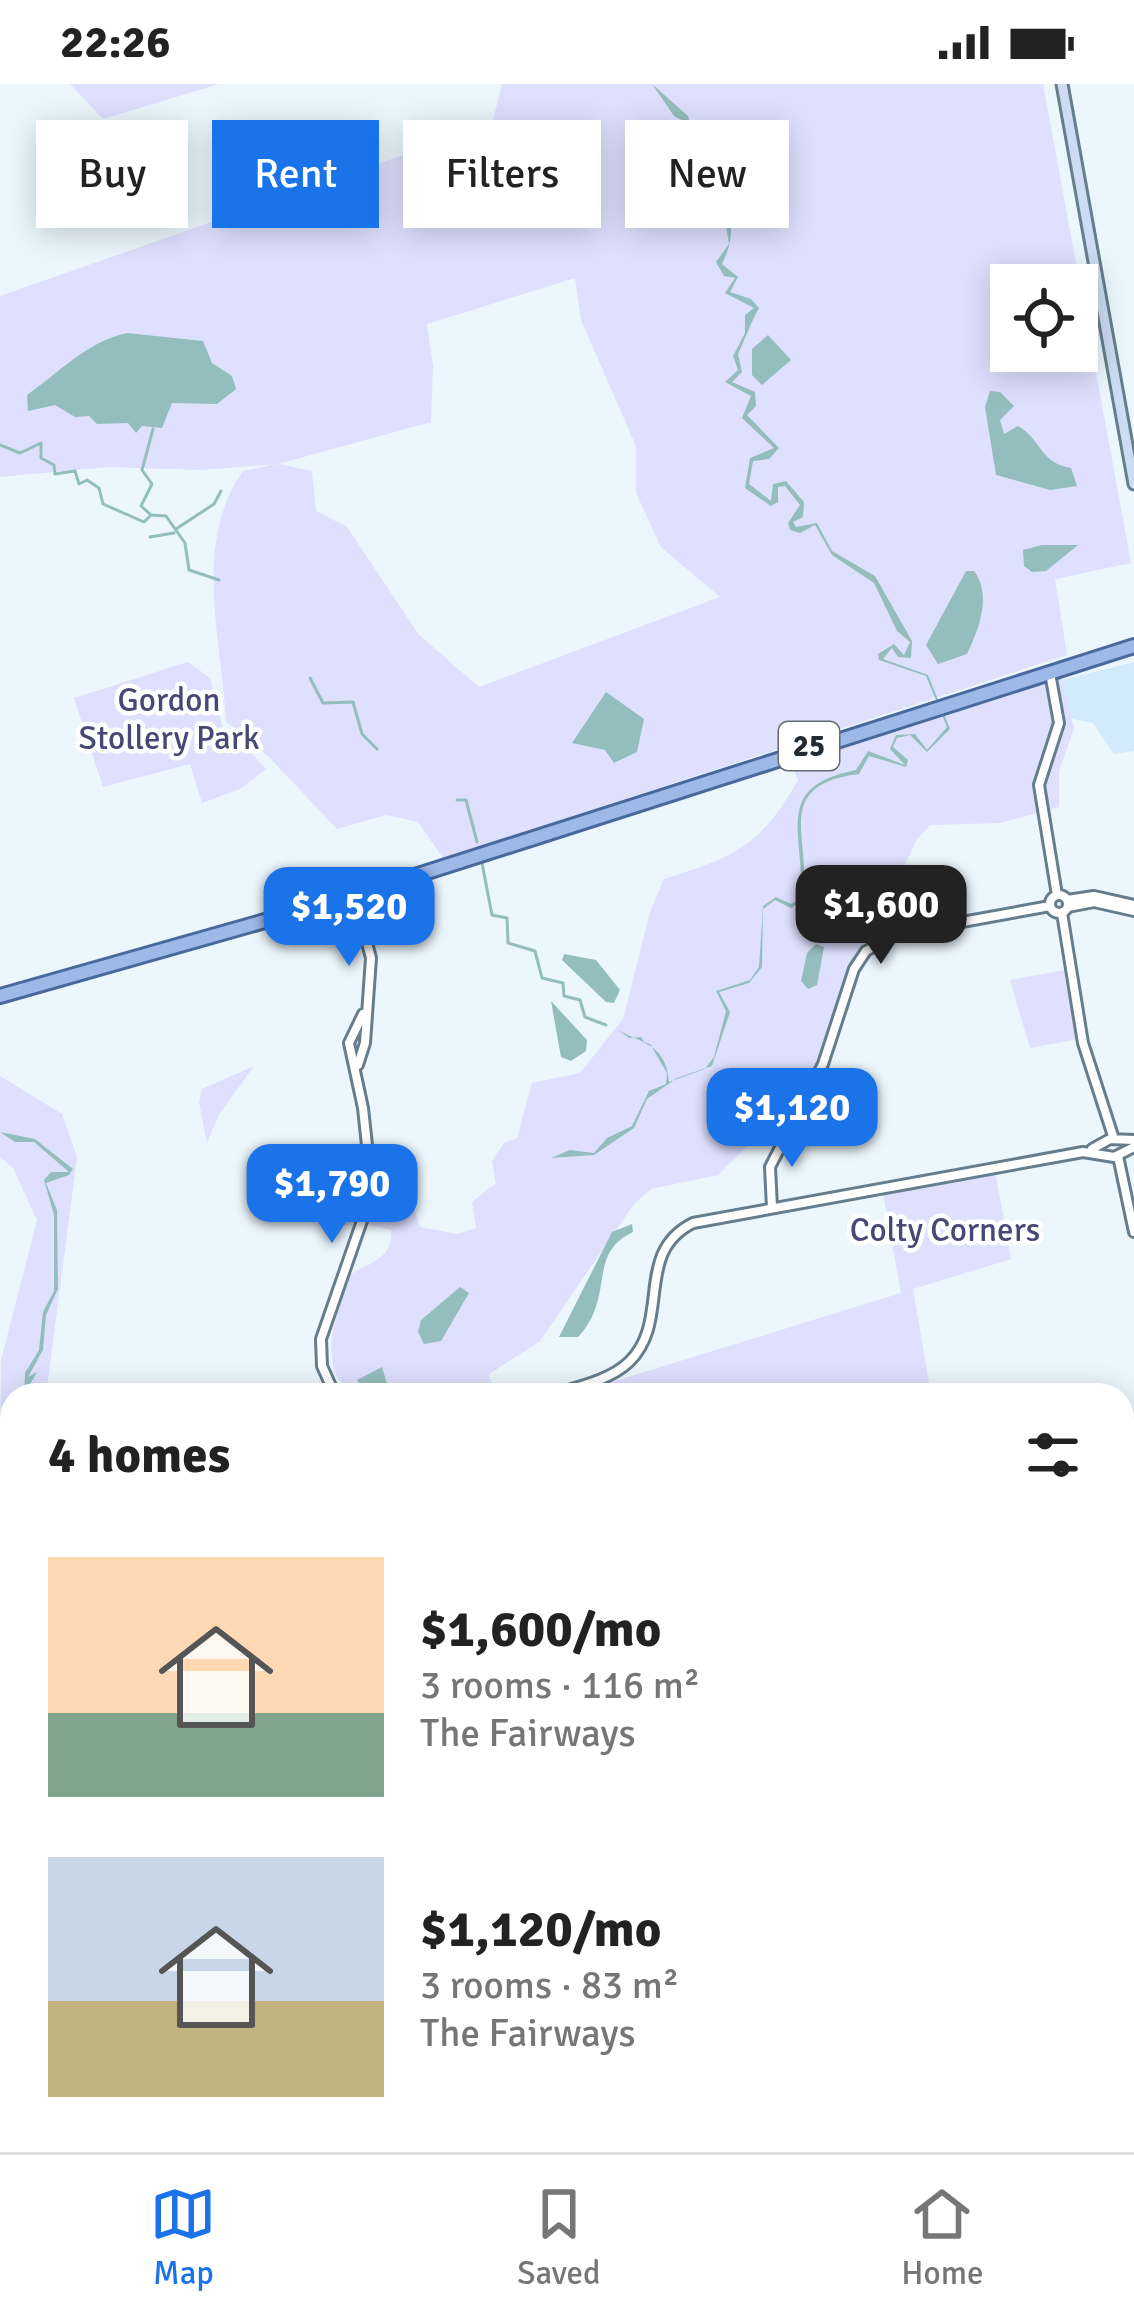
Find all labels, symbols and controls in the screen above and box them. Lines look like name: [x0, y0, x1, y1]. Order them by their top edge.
text: 22:26: [60, 15, 170, 70]
chip: Buy: [36, 120, 188, 228]
chip: Rent: [212, 120, 379, 228]
chip: Filters: [403, 120, 601, 228]
chip: New: [625, 120, 789, 228]
map controls: [990, 264, 1098, 372]
button: locate: [990, 264, 1098, 372]
park label: Gordon Stollery Park: [78, 680, 260, 759]
road number: 25: [779, 722, 839, 770]
pin: $1,600: [783, 865, 979, 967]
pin: $1,520: [251, 867, 447, 969]
text: $1,600: [823, 880, 939, 928]
text: $1,520: [291, 882, 407, 930]
pin: $1,120: [694, 1068, 890, 1170]
text: $1,120: [734, 1083, 850, 1131]
pin: $1,790: [234, 1144, 430, 1246]
text: $1,790: [274, 1159, 390, 1207]
park label: Colty Corners: [850, 1210, 1040, 1251]
icon: filters: [1020, 1422, 1086, 1488]
text: 4 homes: [48, 1424, 230, 1487]
text: $1,600/mo: [420, 1598, 661, 1661]
icon: home: [144, 1605, 288, 1749]
text: 3 rooms · 116 m²: [420, 1661, 700, 1709]
text: The Fairways: [420, 1709, 636, 1757]
text: $1,120/mo: [420, 1898, 661, 1961]
icon: home: [144, 1905, 288, 2049]
text: 3 rooms · 83 m²: [420, 1961, 679, 2009]
text: The Fairways: [420, 2009, 636, 2057]
tab: Map: [150, 2181, 216, 2294]
tab: Saved: [517, 2181, 600, 2294]
tab: Home: [901, 2181, 984, 2294]

